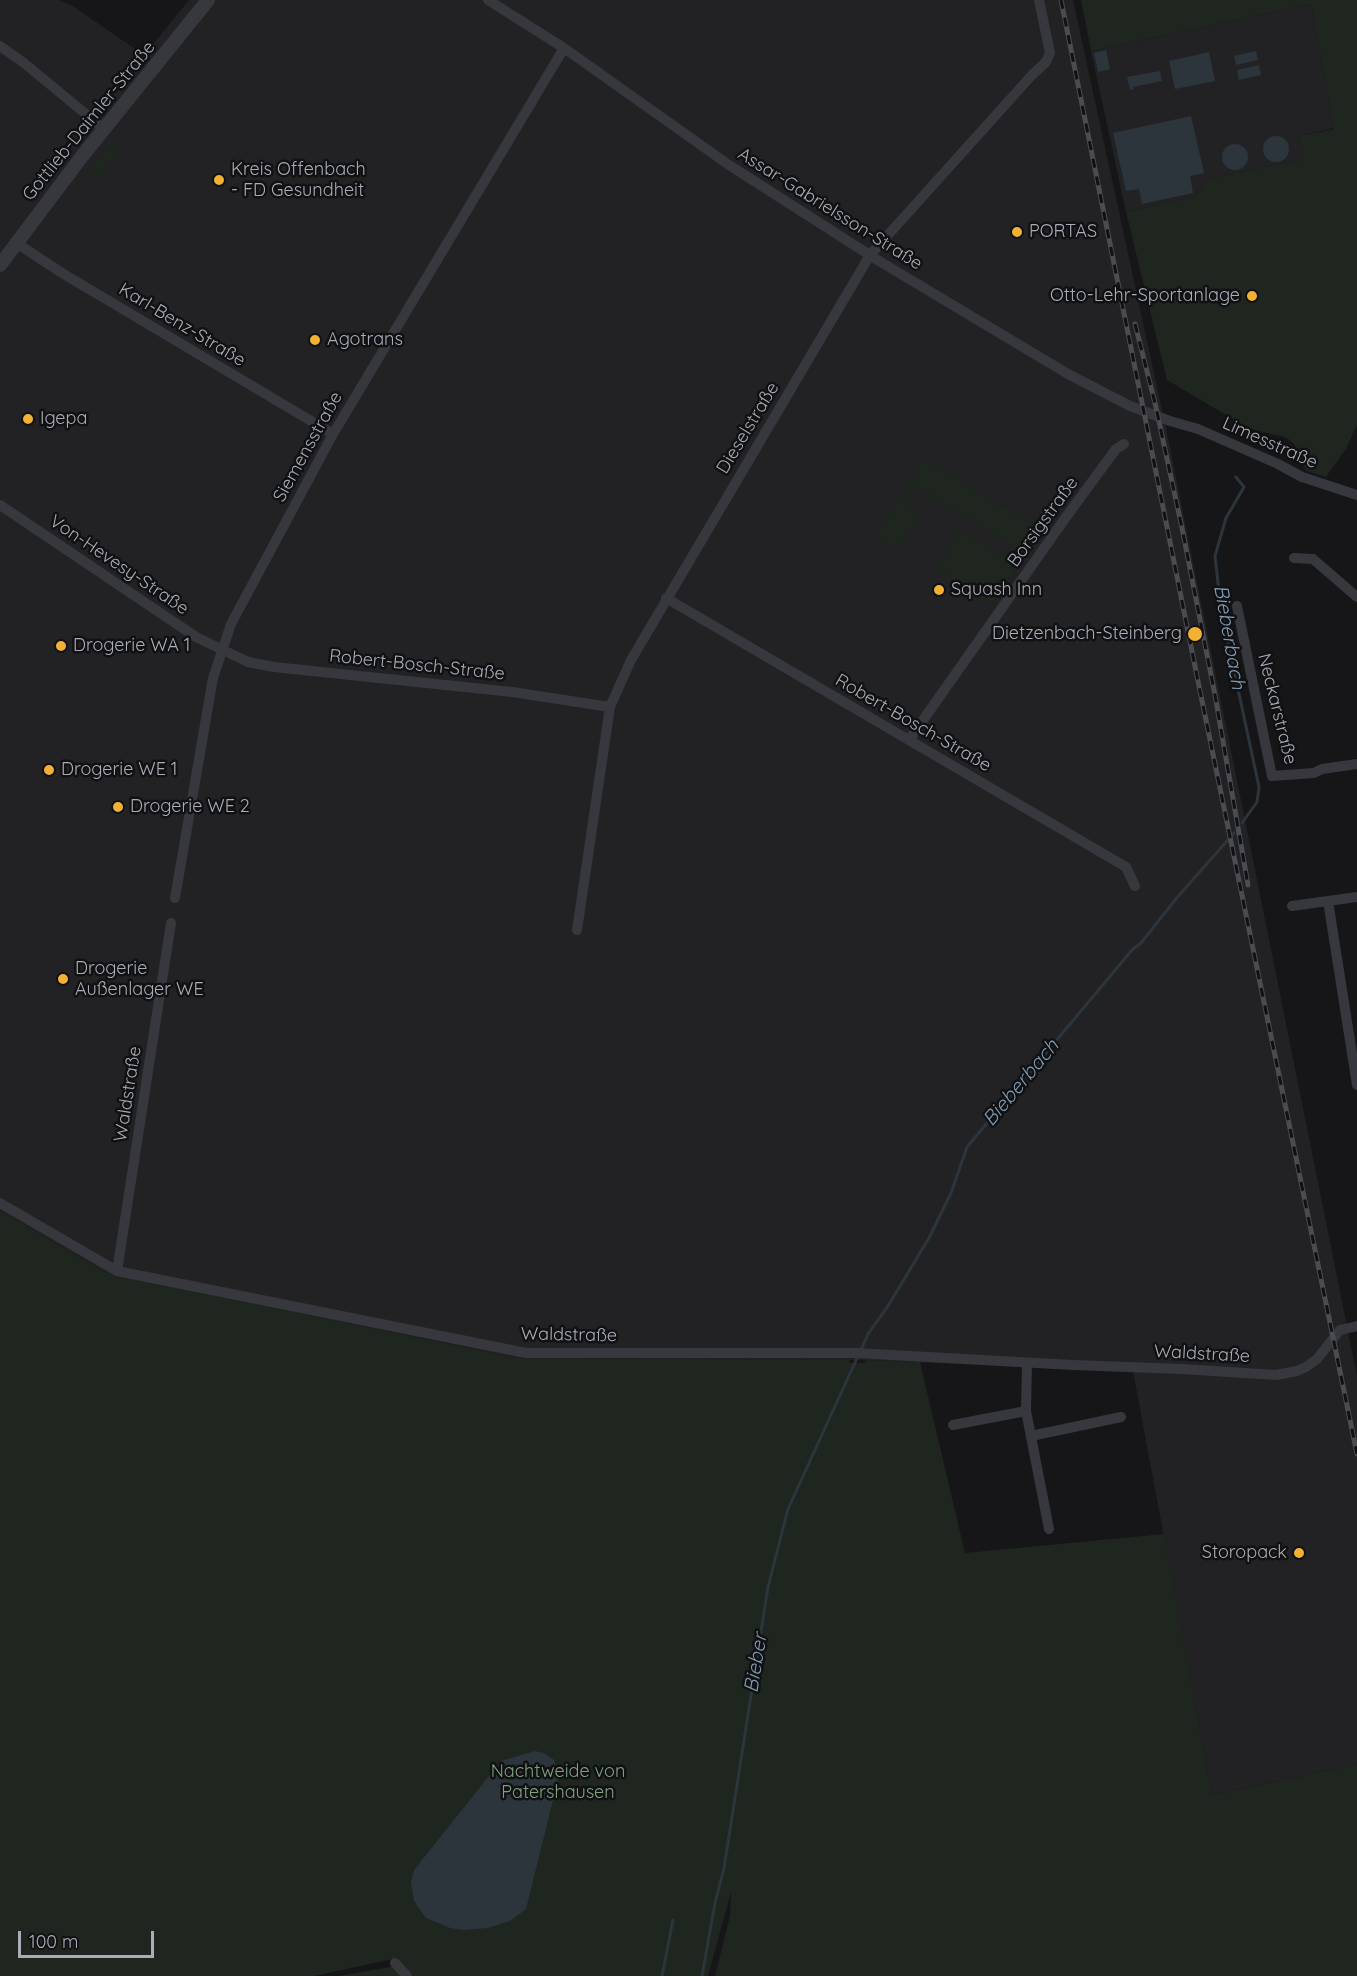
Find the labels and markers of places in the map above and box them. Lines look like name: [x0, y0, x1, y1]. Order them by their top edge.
place label: Kreis Offenbach - FD Gesundheit: [231, 159, 366, 201]
marker: Kreis Offenbach - FD Gesundheit: [212, 173, 226, 187]
place label: PORTAS: [1029, 221, 1097, 243]
marker: PORTAS: [1010, 225, 1024, 239]
place label: Otto-Lehr-Sportanlage: [1050, 285, 1240, 307]
marker: Otto-Lehr-Sportanlage: [1245, 289, 1259, 303]
place label: Agotrans: [327, 329, 403, 351]
marker: Agotrans: [308, 333, 322, 347]
place label: Igepa: [40, 408, 87, 430]
marker: Igepa: [21, 412, 35, 426]
place label: Squash Inn: [951, 579, 1042, 601]
marker: Squash Inn: [932, 583, 946, 597]
place label: Dietzenbach-Steinberg: [992, 623, 1182, 645]
marker: Dietzenbach-Steinberg: [1186, 625, 1204, 643]
place label: Drogerie WA 1: [73, 635, 190, 657]
marker: Drogerie WA 1: [54, 639, 68, 653]
place label: Drogerie WE 1: [61, 759, 177, 781]
marker: Drogerie WE 1: [42, 763, 56, 777]
place label: Drogerie WE 2: [130, 796, 250, 818]
marker: Drogerie WE 2: [111, 800, 125, 814]
place label: Drogerie Außenlager WE: [75, 958, 204, 1000]
marker: Drogerie Außenlager WE: [56, 972, 70, 986]
place label: Storopack: [1202, 1542, 1287, 1564]
marker: Storopack: [1292, 1546, 1306, 1560]

